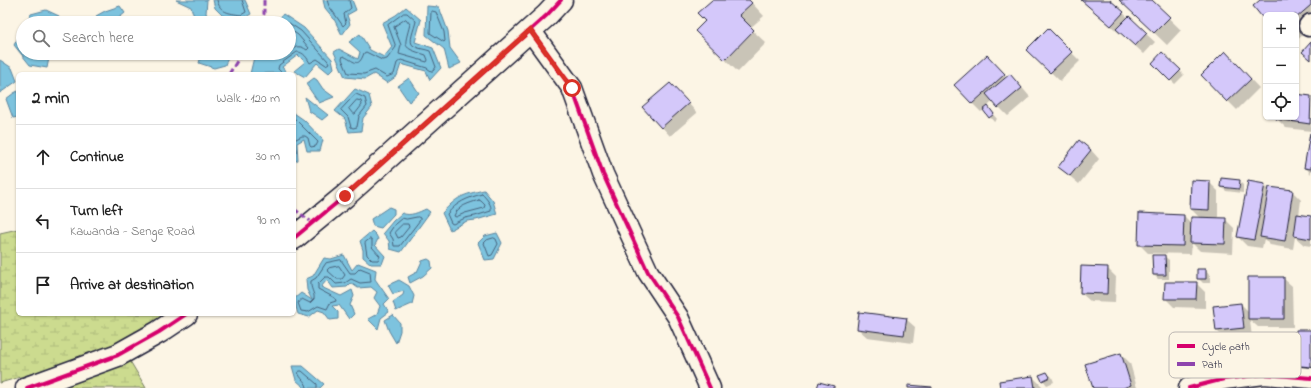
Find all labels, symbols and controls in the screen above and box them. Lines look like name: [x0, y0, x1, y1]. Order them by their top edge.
map controls: [1263, 12, 1299, 120]
button: +: [1263, 12, 1299, 48]
search box: [16, 16, 296, 60]
icon: search: [30, 27, 52, 49]
text: Search here: [62, 27, 134, 49]
button: −: [1263, 48, 1299, 84]
route start: [563, 79, 581, 97]
button: locate: [1263, 84, 1299, 120]
text: 2 min: [32, 86, 69, 111]
text: Walk · 120 m: [216, 89, 280, 108]
icon: ahead: [32, 146, 54, 168]
text: Continue: [70, 146, 124, 168]
text: 30 m: [256, 147, 280, 166]
route end: [336, 187, 354, 205]
text: Turn left: [70, 200, 123, 222]
icon: left: [32, 210, 54, 232]
text: 90 m: [257, 211, 280, 230]
text: Kawanda - Senge Road: [70, 222, 195, 241]
icon: arrive: [32, 274, 54, 296]
text: Arrive at destination: [70, 274, 194, 296]
legend: [1169, 332, 1301, 378]
text: Cycle path: [1202, 339, 1250, 356]
text: Path: [1202, 357, 1223, 373]

